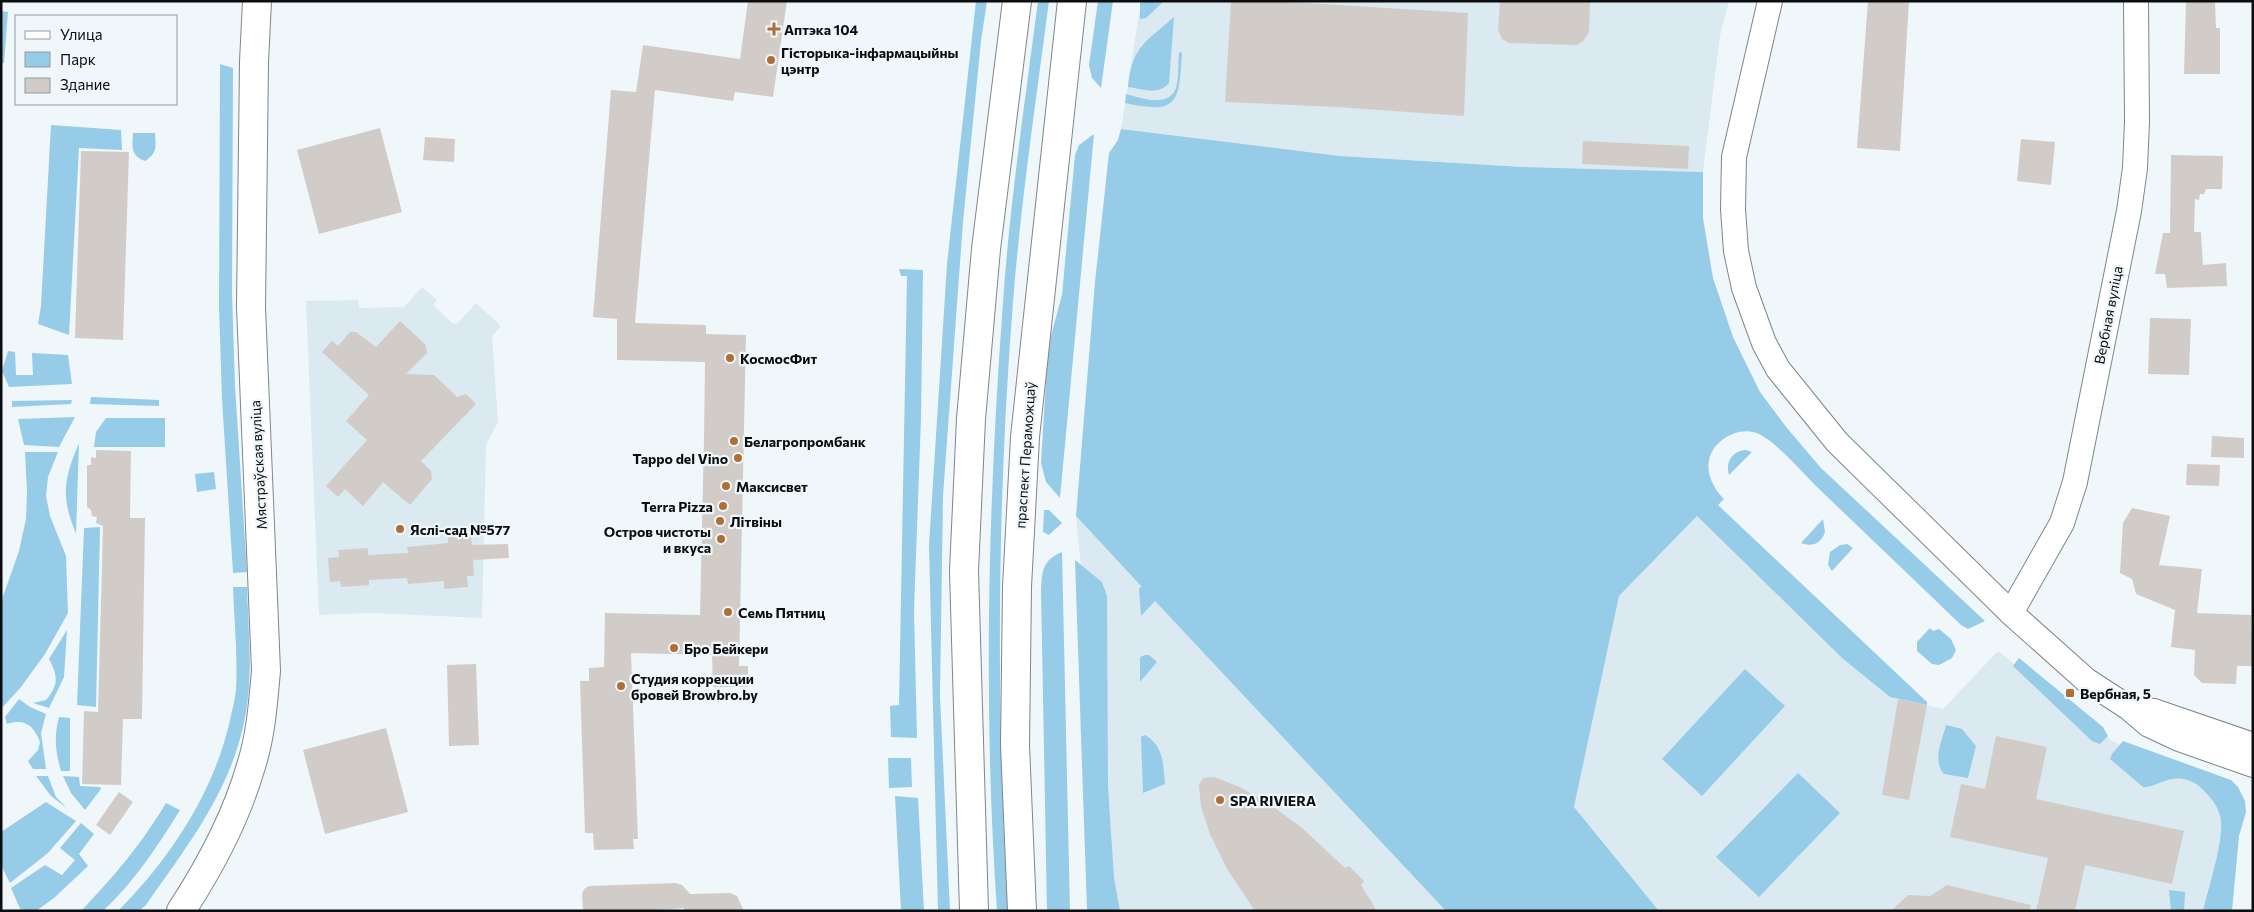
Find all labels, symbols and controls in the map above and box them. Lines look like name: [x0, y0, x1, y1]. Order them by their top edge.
legend: [15, 15, 178, 105]
place label: Аптэка 104: [784, 21, 858, 38]
marker: Аптэка 104: [768, 23, 780, 35]
text: Улица: [60, 25, 102, 43]
place label: Гісторыка-інфармацыйны цэнтр: [781, 44, 959, 77]
text: Парк: [60, 50, 96, 68]
marker: Гісторыка-інфармацыйны цэнтр: [765, 54, 777, 66]
text: Здание: [60, 75, 110, 93]
street label: Вербная вуліца: [2090, 264, 2126, 366]
place label: КосмосФит: [740, 350, 817, 367]
marker: КосмосФит: [724, 352, 736, 364]
street label: праспект Пераможцаў: [1011, 381, 1039, 529]
street label: Мястраўская вуліца: [246, 400, 270, 530]
place label: Белагропромбанк: [744, 433, 866, 450]
marker: Белагропромбанк: [728, 435, 740, 447]
place label: Tappo del Vino: [633, 450, 728, 467]
marker: Tappo del Vino: [732, 452, 744, 464]
place label: Максисвет: [736, 478, 808, 495]
marker: Максисвет: [720, 480, 732, 492]
place label: Terra Pizza: [641, 498, 713, 515]
marker: Terra Pizza: [717, 500, 729, 512]
place label: Літвіны: [730, 513, 782, 530]
marker: Літвіны: [714, 515, 726, 527]
place label: Яслі-сад №577: [410, 521, 510, 538]
marker: Яслі-сад №577: [394, 523, 406, 535]
place label: Остров чистоты и вкуса: [604, 523, 711, 556]
marker: Остров чистоты и вкуса: [715, 533, 727, 545]
place label: Семь Пятниц: [738, 604, 826, 621]
marker: Семь Пятниц: [722, 606, 734, 618]
place label: Бро Бейкери: [684, 640, 768, 657]
marker: Бро Бейкери: [668, 642, 680, 654]
place label: Студия коррекции бровей Browbro.by: [631, 670, 758, 703]
marker: Студия коррекции бровей Browbro.by: [615, 680, 627, 692]
place label: Вербная, 5: [2080, 685, 2151, 702]
marker: Вербная, 5: [2064, 687, 2076, 699]
place label: SPA RIVIERA: [1230, 792, 1316, 809]
marker: SPA RIVIERA: [1214, 794, 1226, 806]

